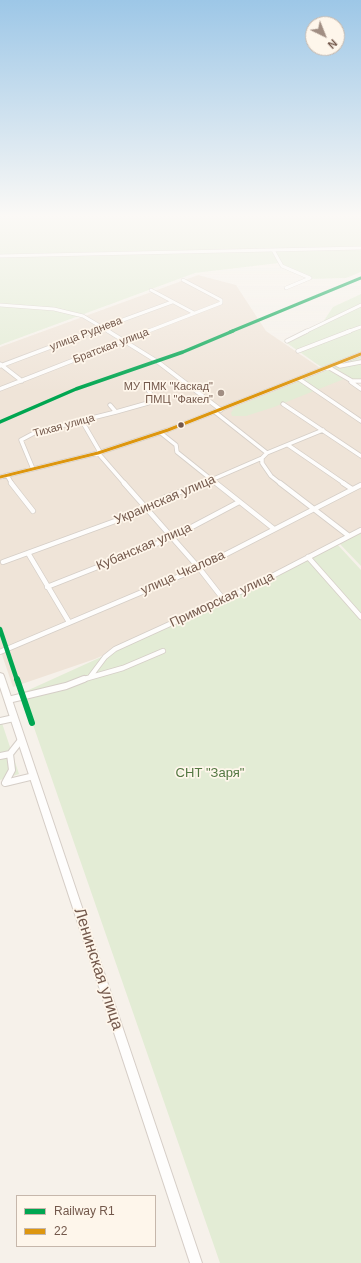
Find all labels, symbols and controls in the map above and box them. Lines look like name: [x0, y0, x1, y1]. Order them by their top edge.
north arrow: [305, 16, 345, 56]
text: N: [326, 37, 340, 51]
street label: улица Руднева: [48, 314, 124, 354]
street label: Братская улица: [71, 325, 151, 367]
place label: МУ ПМК "Каскад" ПМЦ "Факел": [124, 380, 213, 406]
marker: МУ ПМК "Каскад" ПМЦ "Факел": [216, 388, 226, 398]
street label: Тихая улица: [32, 411, 96, 441]
unlabelled marker: [176, 420, 186, 430]
street label: Украинская улица: [112, 472, 218, 528]
street label: Кубанская улица: [94, 520, 194, 574]
street label: улица Чкалова: [139, 548, 227, 598]
street label: Приморская улица: [167, 569, 277, 631]
park label: СНТ "Заря": [176, 765, 244, 781]
street label: Ленинская улица: [69, 905, 127, 1033]
legend: [16, 1195, 156, 1247]
text: Railway R1: [54, 1204, 115, 1218]
text: 22: [54, 1224, 67, 1238]

